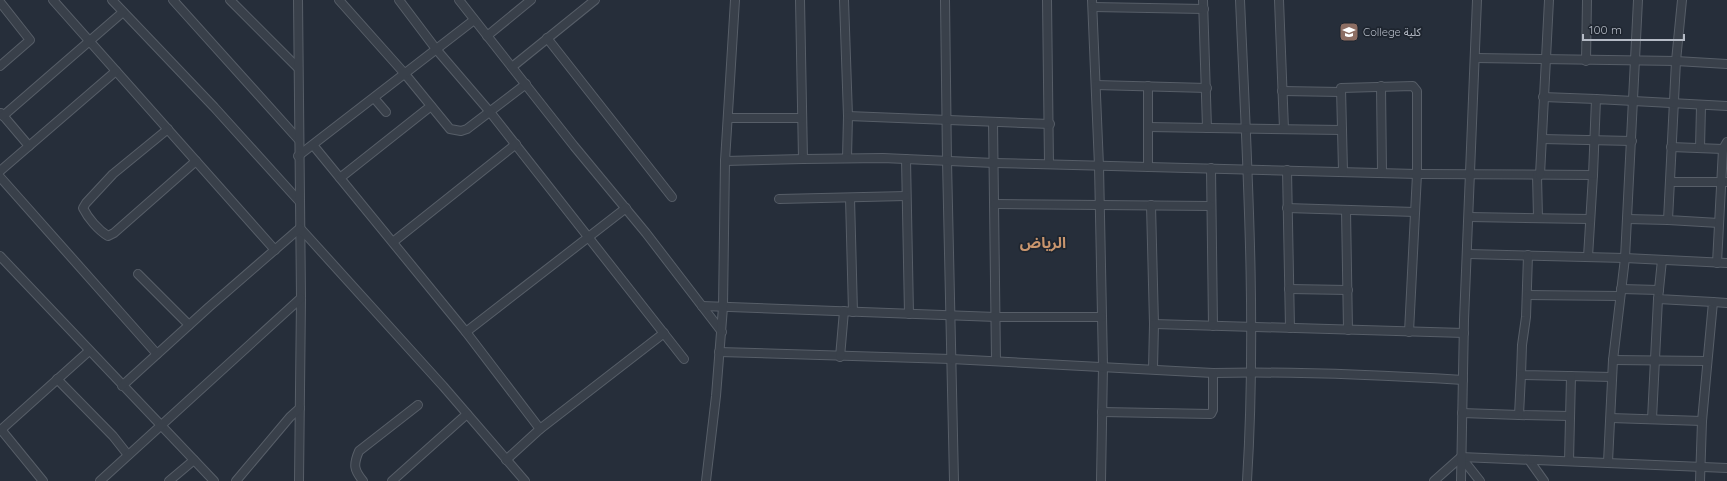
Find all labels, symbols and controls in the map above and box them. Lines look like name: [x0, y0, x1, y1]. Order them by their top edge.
scale bar: [1583, 16, 1684, 42]
school or university icon: College كلية: [1338, 21, 1360, 43]
text: 100 m: [1589, 22, 1622, 37]
place label: College كلية: [1363, 25, 1422, 39]
district label: الرياض: [1020, 233, 1066, 252]

